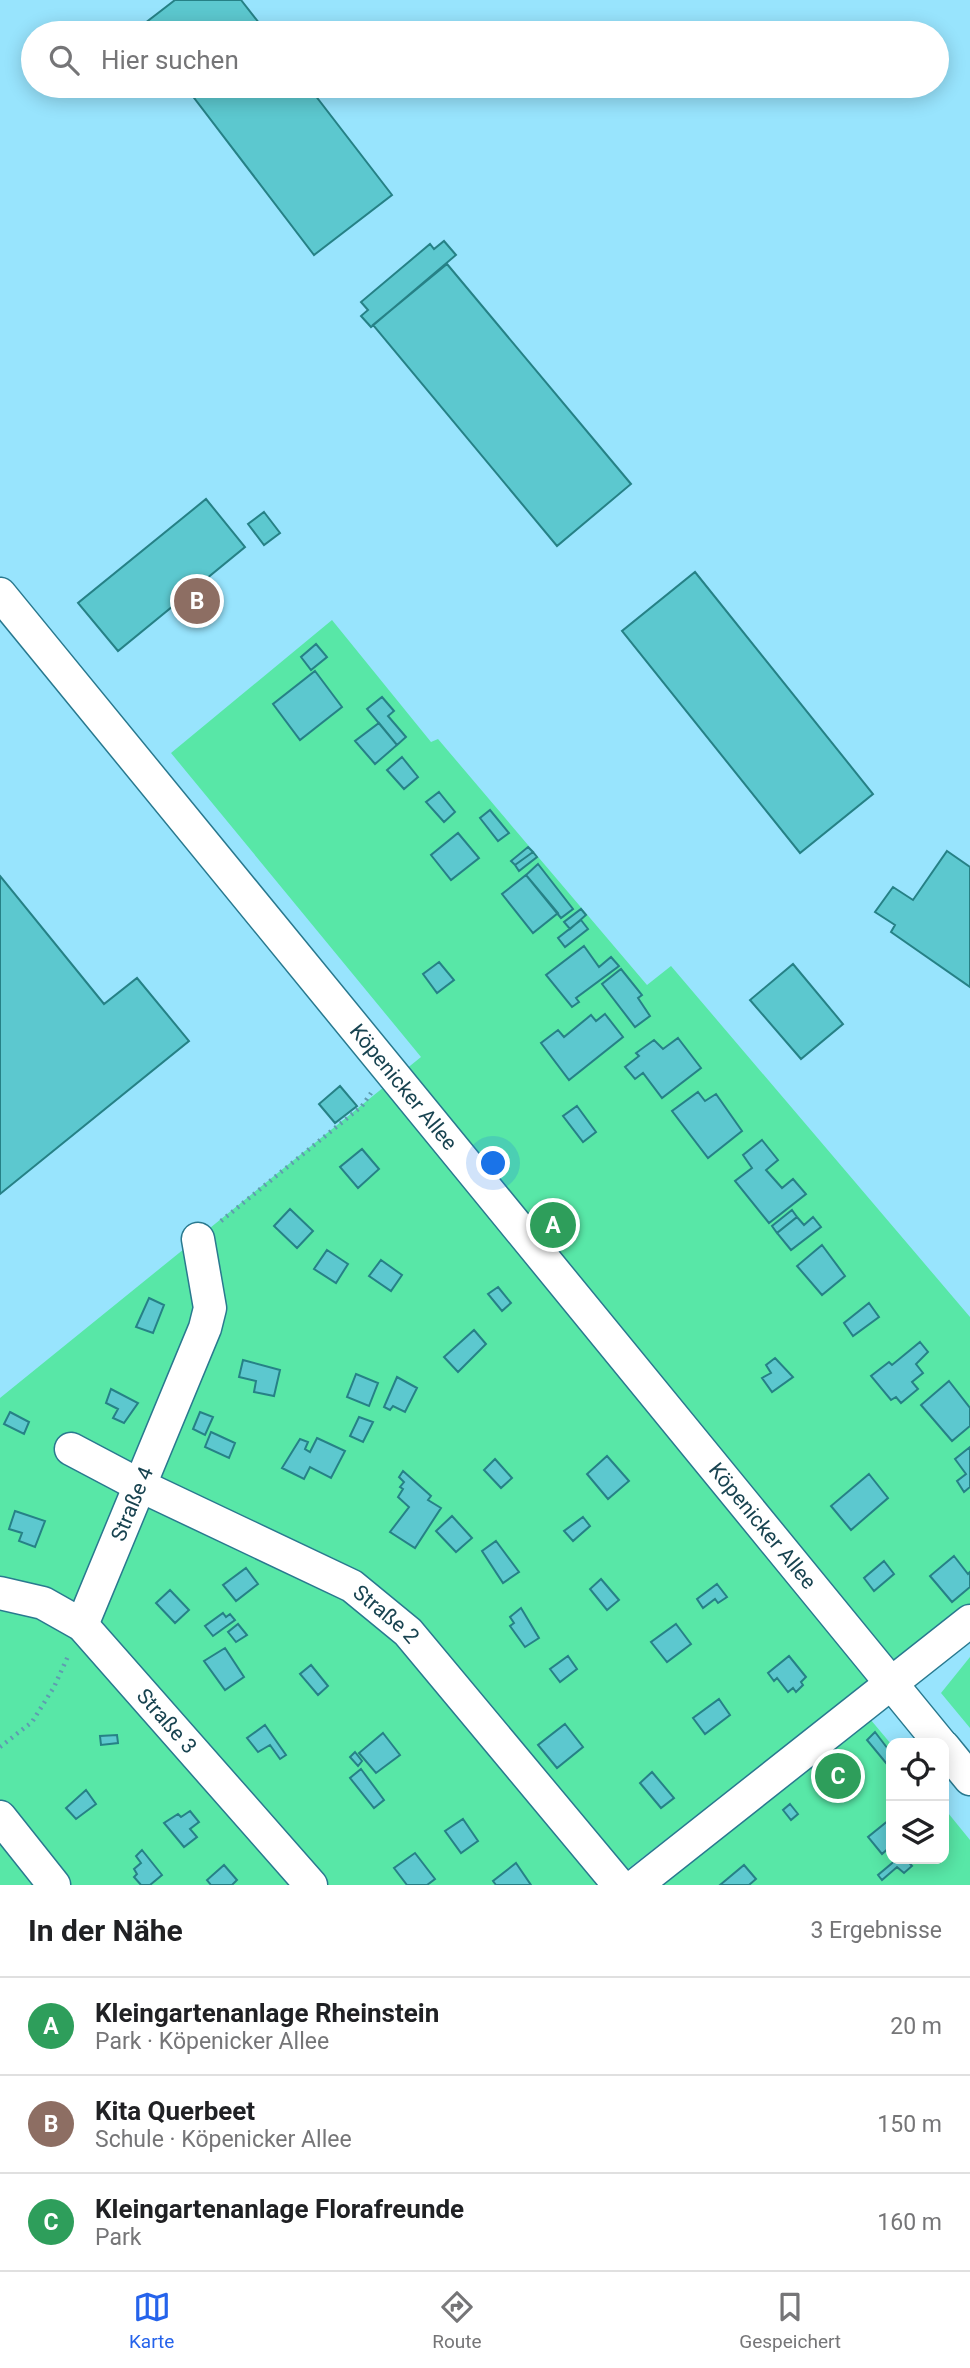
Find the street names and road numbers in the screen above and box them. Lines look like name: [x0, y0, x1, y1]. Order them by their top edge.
street label: Köpenicker Allee: [345, 1019, 462, 1155]
street label: Köpenicker Allee: [704, 1458, 821, 1594]
street label: Straße 4: [106, 1463, 158, 1545]
street label: Straße 2: [348, 1580, 424, 1648]
street label: Straße 3: [132, 1684, 201, 1758]

